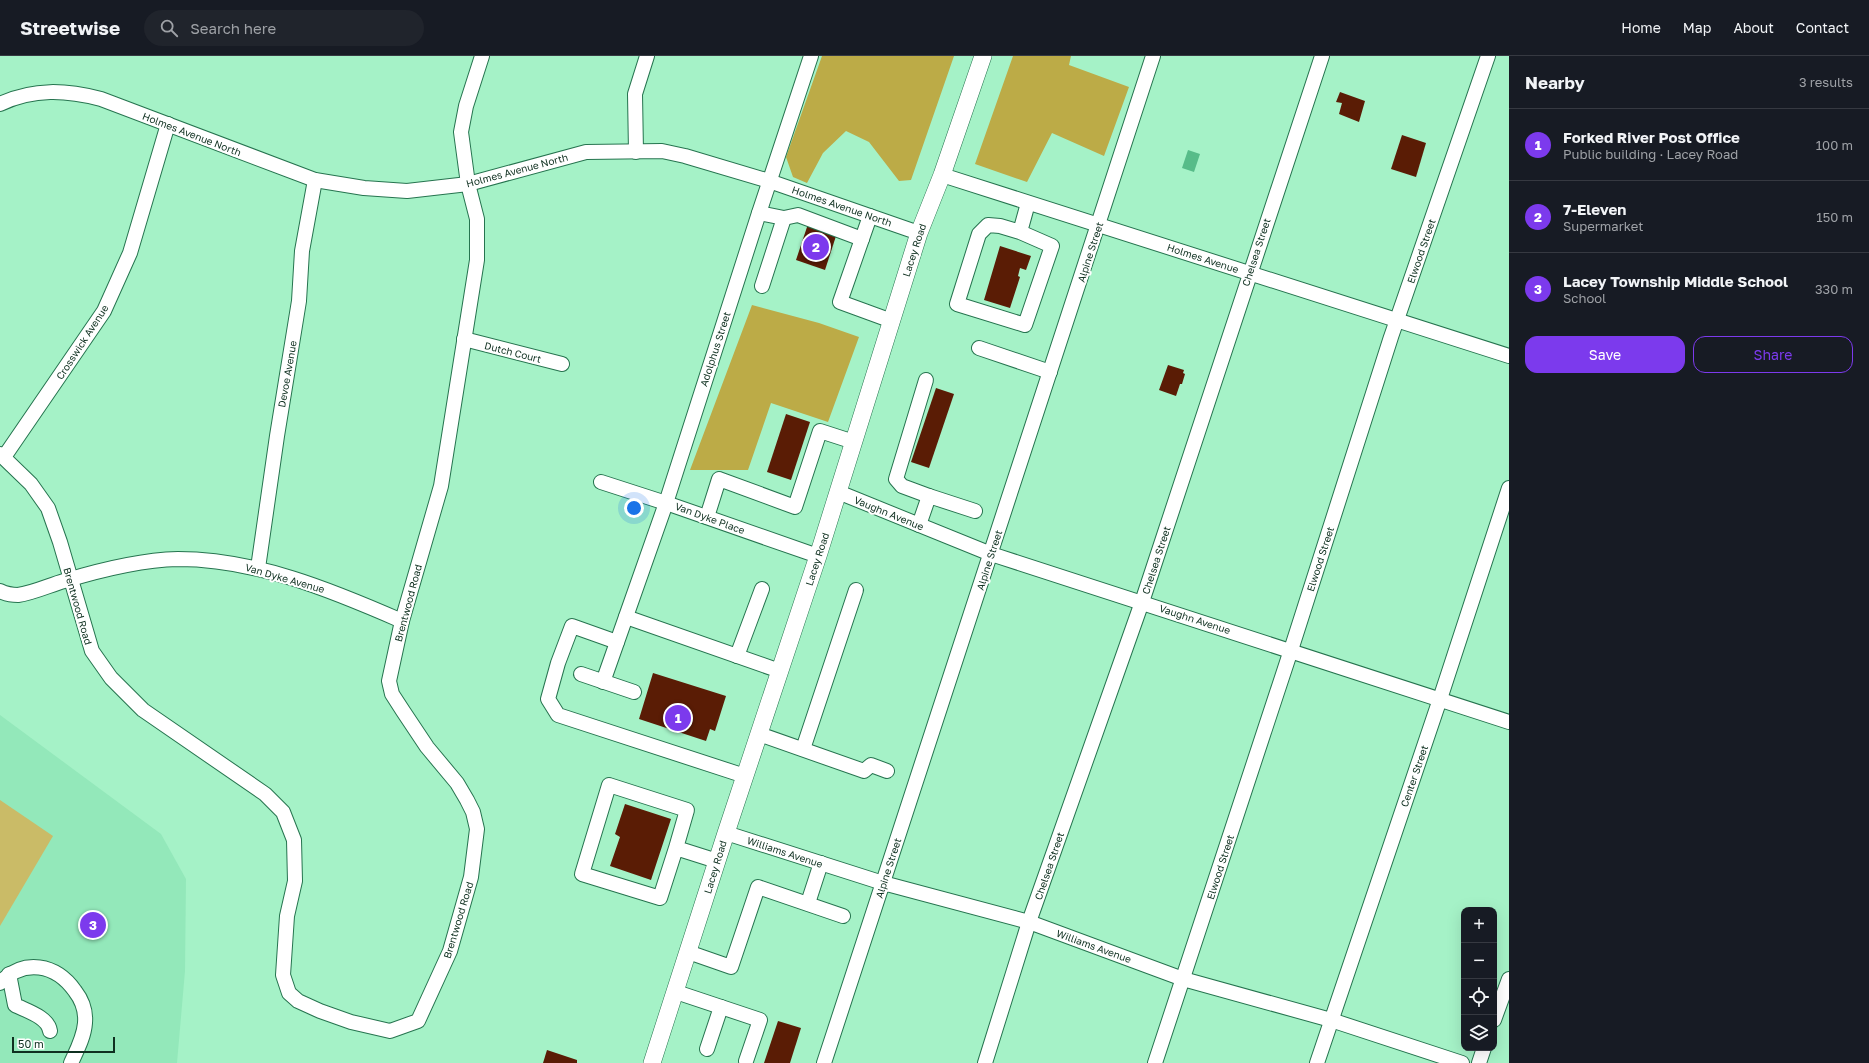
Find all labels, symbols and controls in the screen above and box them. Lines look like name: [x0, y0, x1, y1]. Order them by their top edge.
search box: [144, 10, 424, 46]
text: Streetwise: [20, 16, 120, 39]
icon: search: [158, 17, 180, 39]
text: Search here: [190, 19, 276, 37]
text: Home: [1621, 19, 1661, 36]
text: Map: [1683, 19, 1711, 36]
text: About: [1733, 19, 1774, 36]
text: Contact: [1796, 19, 1849, 36]
text: Nearby: [1525, 72, 1585, 93]
text: 3 results: [1799, 74, 1853, 90]
street label: Holmes Avenue North: [141, 110, 243, 158]
text: Forked River Post Office: [1563, 128, 1740, 146]
text: 1: [1535, 137, 1541, 153]
text: 100 m: [1816, 137, 1853, 153]
text: Public building · Lacey Road: [1563, 146, 1738, 162]
street label: Holmes Avenue North: [465, 151, 569, 189]
street label: Holmes Avenue North: [790, 183, 894, 229]
text: 7-Eleven: [1563, 200, 1626, 218]
text: 2: [1534, 209, 1542, 225]
text: 150 m: [1816, 209, 1853, 225]
street label: Chelsea Street: [1239, 216, 1273, 288]
street label: Elwood Street: [1404, 217, 1438, 285]
text: Supermarket: [1563, 218, 1644, 234]
street label: Alpine Street: [1075, 220, 1105, 284]
street label: Lacey Road: [900, 222, 928, 278]
pin: 2: [803, 232, 829, 262]
street label: Holmes Avenue: [1166, 241, 1240, 275]
text: Lacey Township Middle School: [1563, 272, 1788, 290]
text: 3: [1534, 281, 1542, 297]
text: 330 m: [1815, 281, 1853, 297]
text: School: [1563, 290, 1606, 306]
street label: Crosswick Avenue: [53, 302, 111, 382]
street label: Adolphus Street: [697, 310, 733, 388]
button: Save: [1525, 336, 1685, 373]
button: Share: [1693, 336, 1853, 373]
street label: Devoe Avenue: [275, 339, 299, 408]
street label: Dutch Court: [483, 339, 543, 365]
street label: Vaughn Avenue: [852, 494, 926, 533]
your location: [624, 498, 644, 518]
street label: Van Dyke Place: [673, 500, 747, 536]
street label: Chelsea Street: [1139, 524, 1173, 596]
street label: Elwood Street: [1304, 525, 1336, 593]
street label: Alpine Street: [974, 528, 1004, 592]
street label: Lacey Road: [803, 531, 831, 587]
street label: Van Dyke Avenue: [244, 561, 326, 595]
street label: Brentwood Road: [392, 563, 424, 643]
street label: Brentwood Road: [61, 566, 95, 646]
street label: Vaughn Avenue: [1158, 602, 1232, 636]
pin: 1: [665, 703, 691, 733]
street label: Center Street: [1398, 744, 1430, 808]
street label: Chelsea Street: [1032, 831, 1066, 901]
street label: Elwood Street: [1204, 833, 1236, 901]
street label: Williams Avenue: [746, 834, 825, 870]
street label: Alpine Street: [873, 836, 903, 900]
street label: Lacey Road: [701, 839, 729, 895]
street label: Brentwood Road: [441, 880, 475, 960]
map controls: [1461, 907, 1497, 1051]
button: +: [1461, 907, 1497, 943]
pin: 3: [80, 910, 106, 940]
street label: Williams Avenue: [1055, 927, 1133, 965]
button: −: [1461, 943, 1497, 979]
button: locate: [1461, 979, 1497, 1015]
button: layers: [1461, 1015, 1497, 1051]
scale bar: [12, 1035, 115, 1054]
text: 50 m: [18, 1037, 44, 1050]

